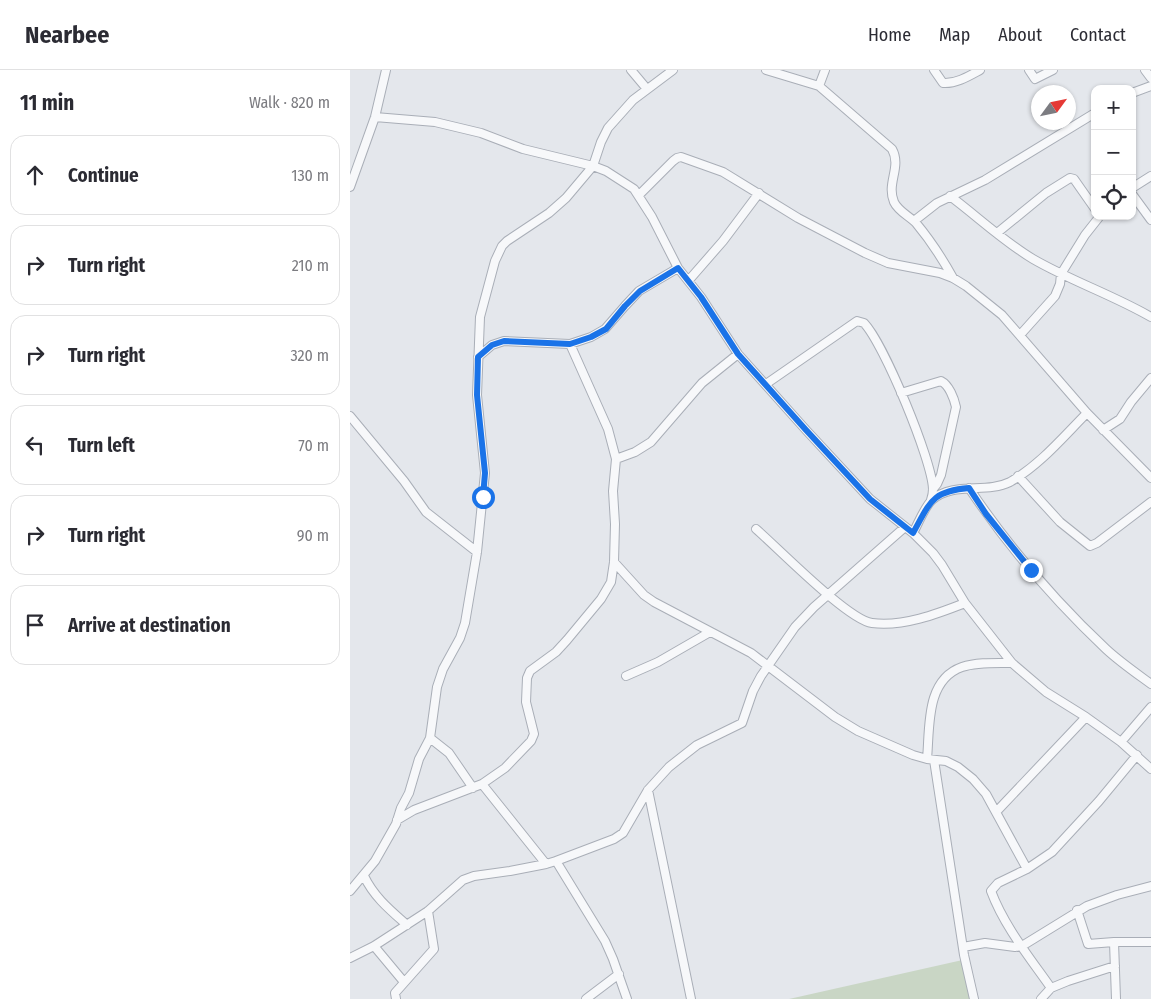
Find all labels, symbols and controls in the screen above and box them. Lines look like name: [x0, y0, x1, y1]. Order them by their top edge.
text: Nearbee: [25, 21, 109, 49]
text: Home: [868, 24, 911, 46]
text: Map: [939, 24, 970, 46]
text: About: [998, 24, 1042, 46]
text: Contact: [1070, 24, 1126, 46]
north arrow: [1031, 85, 1076, 130]
map controls: [1091, 85, 1136, 220]
button: +: [1091, 85, 1136, 130]
text: 11 min: [20, 90, 74, 116]
text: Walk · 820 m: [249, 93, 330, 112]
button: −: [1091, 130, 1136, 175]
icon: ahead: [21, 161, 49, 189]
text: Continue: [68, 164, 139, 187]
text: 130 m: [291, 166, 329, 185]
button: locate: [1091, 175, 1136, 220]
icon: right: [21, 251, 49, 279]
text: Turn right: [68, 254, 145, 277]
text: 210 m: [292, 256, 329, 275]
icon: right: [21, 341, 49, 369]
text: Turn right: [68, 344, 145, 367]
text: 320 m: [290, 346, 329, 365]
icon: left: [21, 431, 49, 459]
text: Turn left: [68, 434, 135, 457]
text: 70 m: [298, 436, 329, 455]
route start: [472, 486, 495, 509]
icon: right: [21, 521, 49, 549]
text: Turn right: [68, 524, 145, 547]
text: 90 m: [297, 526, 329, 545]
route end: [1020, 559, 1043, 582]
icon: arrive: [21, 611, 49, 639]
text: Arrive at destination: [68, 614, 231, 637]

